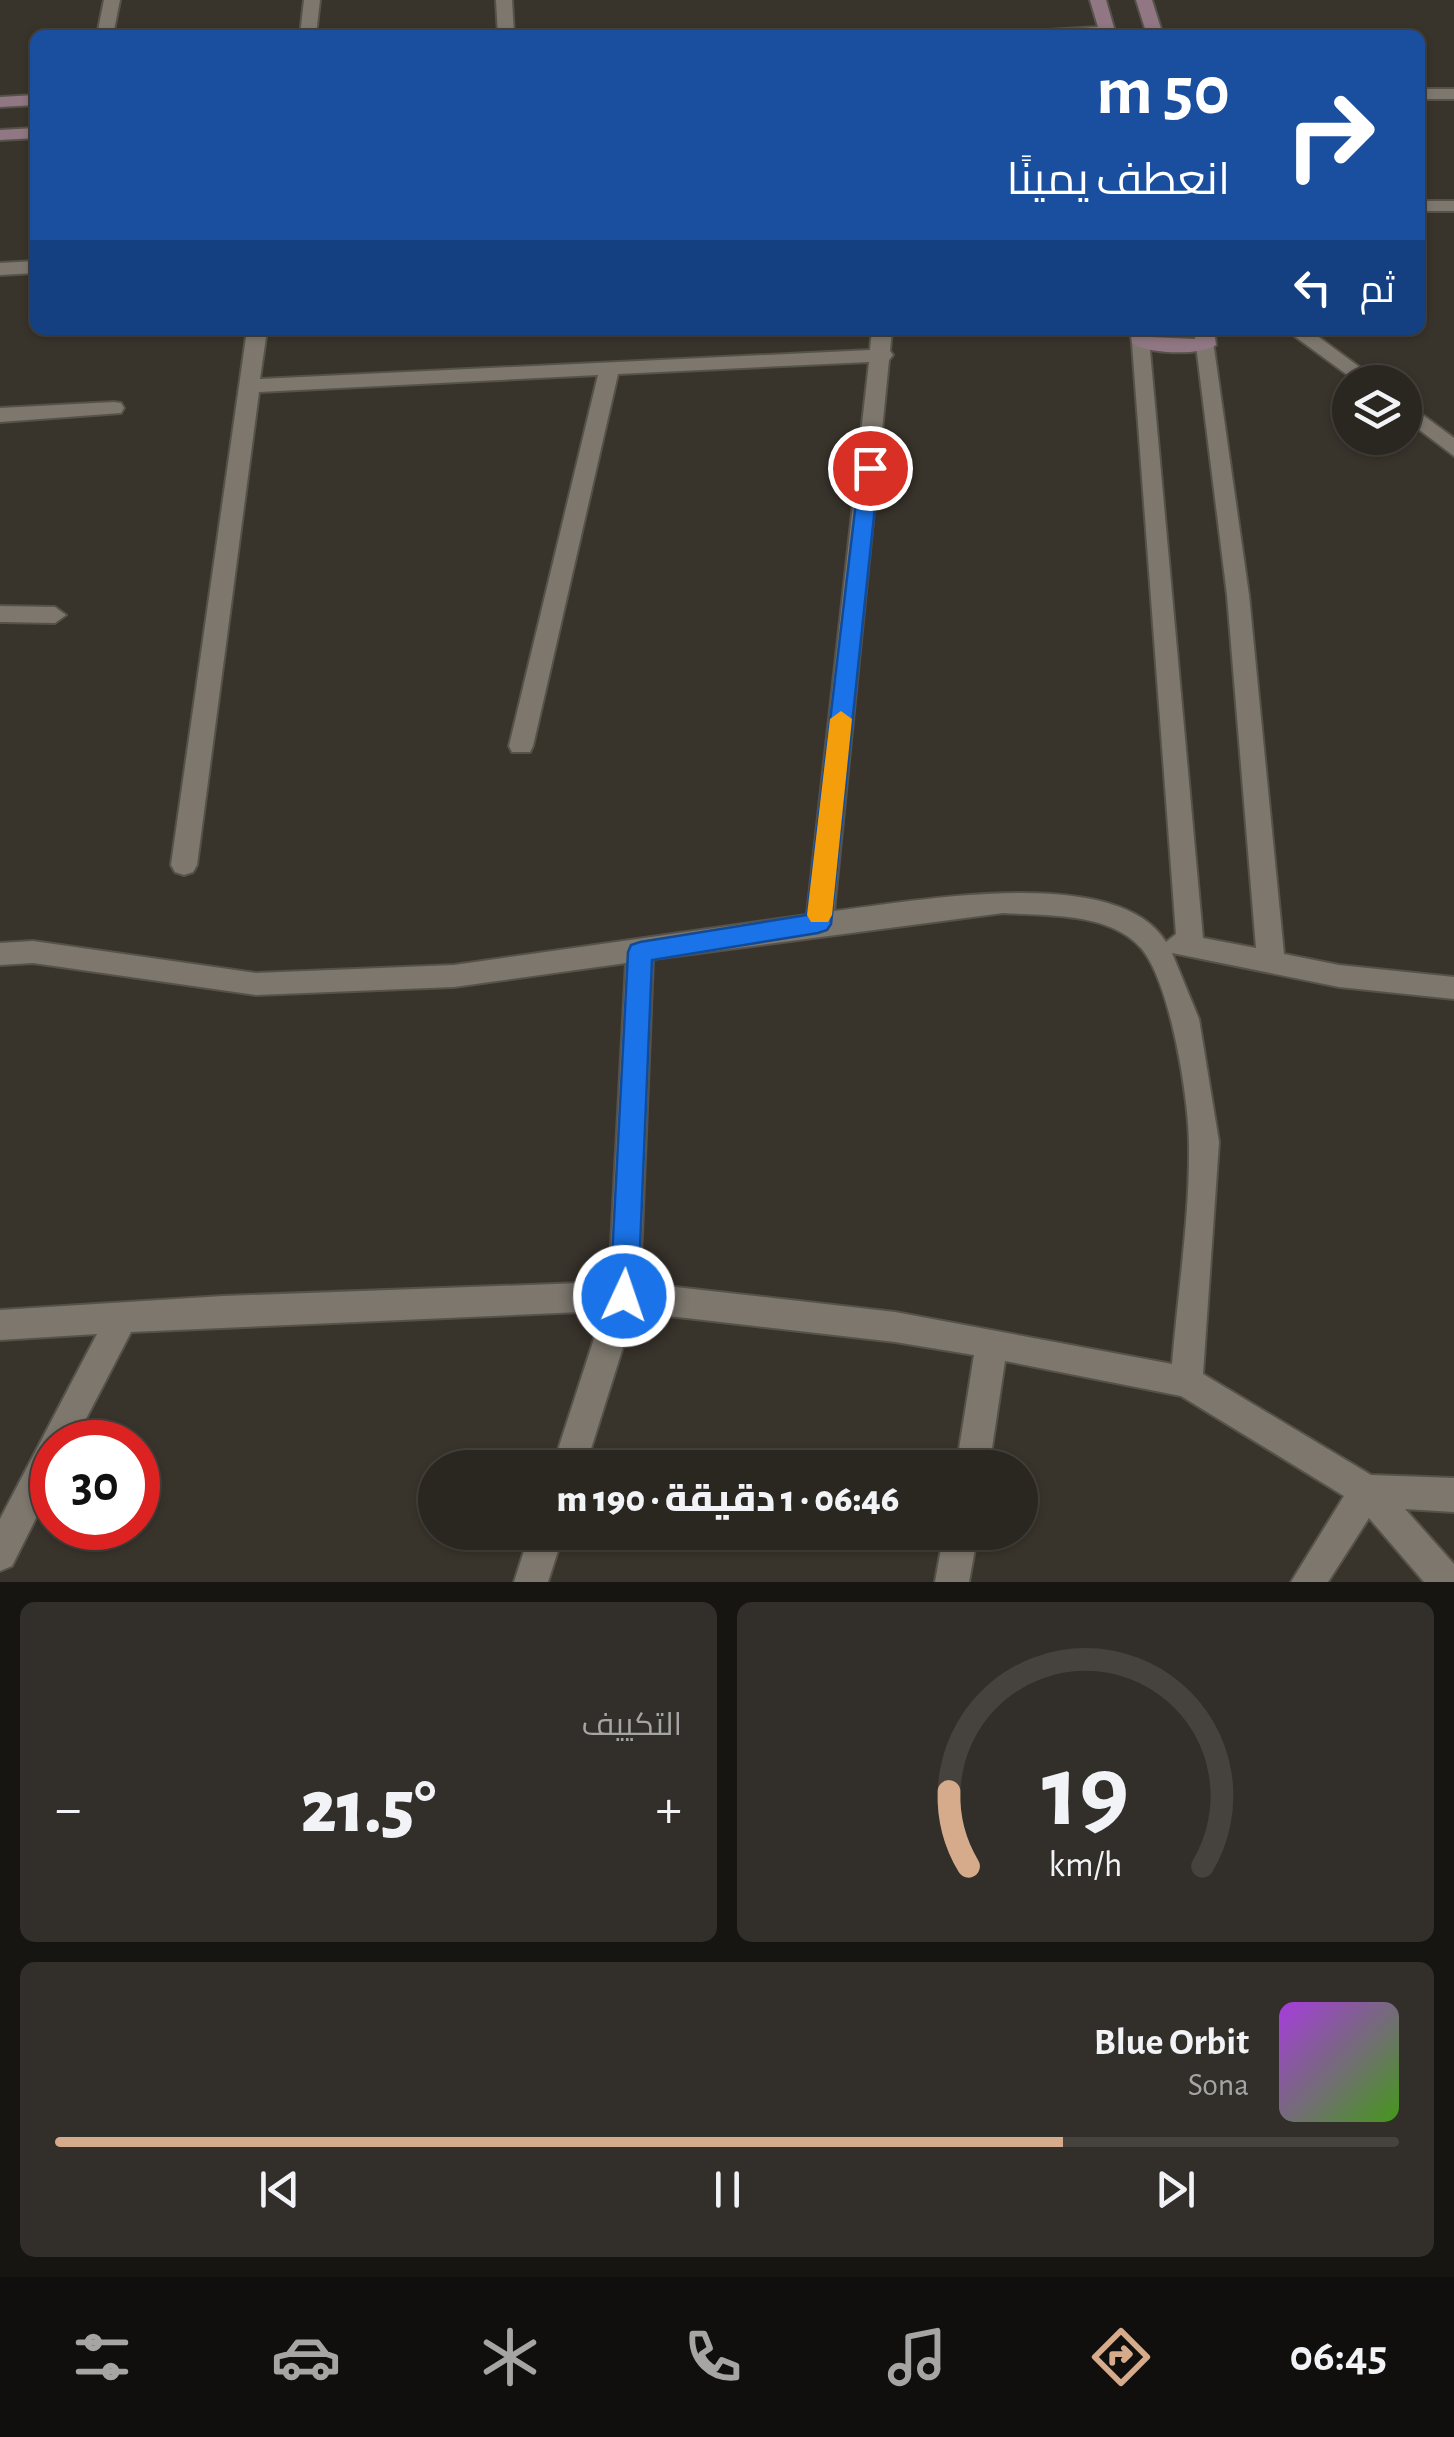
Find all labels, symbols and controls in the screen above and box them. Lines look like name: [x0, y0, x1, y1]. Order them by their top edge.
text: 50 m: [1096, 57, 1230, 127]
icon: right: [1265, 70, 1395, 200]
text: انعطف يمينًا: [1007, 158, 1230, 203]
icon: left: [1285, 260, 1340, 315]
text: ثم: [1360, 272, 1395, 310]
map controls: [1332, 365, 1422, 455]
button: layers: [1332, 365, 1422, 455]
pin: [828, 426, 913, 511]
icon: arrive: [843, 441, 898, 496]
position arrow: [572, 1244, 676, 1348]
speed limit sign: 30: [30, 1420, 160, 1550]
text: 06:46 · 1 دقيقة · 190 m: [557, 1481, 899, 1519]
text: التكييف: [582, 1709, 682, 1741]
text: 19: [1042, 1741, 1129, 1845]
text: 21.5°: [301, 1771, 436, 1846]
text: −: [55, 1782, 81, 1837]
text: +: [656, 1782, 682, 1837]
text: km/h: [1049, 1847, 1122, 1883]
text: Blue Orbit: [1094, 2024, 1249, 2062]
text: Sona: [1188, 2069, 1249, 2101]
icon: previous: [252, 2162, 307, 2217]
icon: pause: [700, 2162, 755, 2217]
icon: next: [1148, 2162, 1203, 2217]
icon: filters: [67, 2322, 137, 2392]
icon: car: [271, 2322, 341, 2392]
icon: climate: [475, 2322, 545, 2392]
icon: phone: [678, 2322, 748, 2392]
icon: music: [882, 2322, 952, 2392]
icon: directions: [1086, 2322, 1156, 2392]
text: 06:45: [1290, 2334, 1387, 2379]

